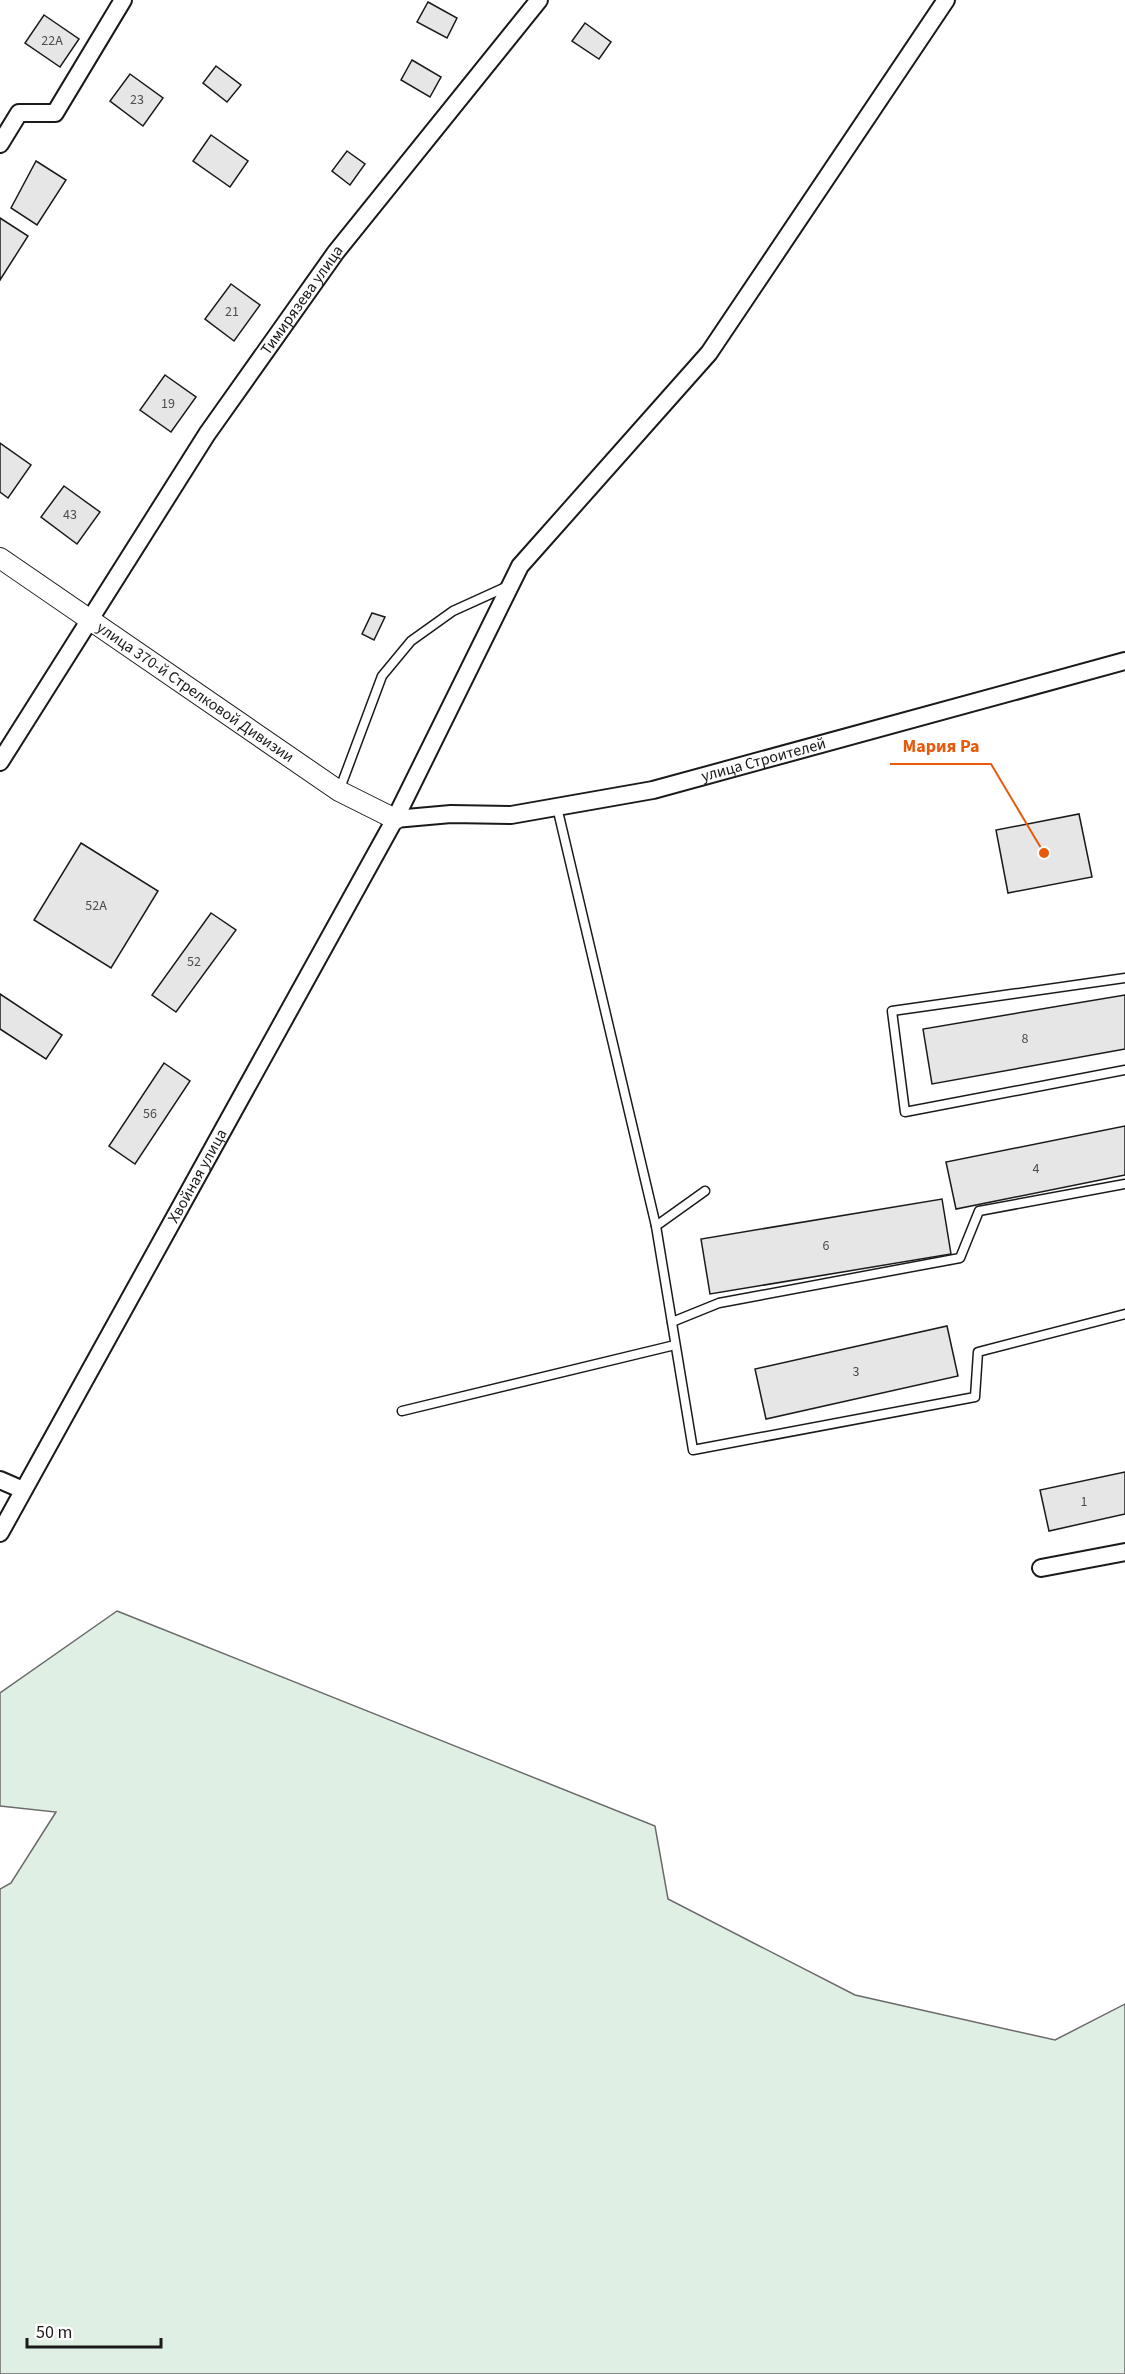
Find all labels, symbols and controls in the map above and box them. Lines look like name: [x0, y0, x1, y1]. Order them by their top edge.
house number: 22А: [41, 31, 63, 51]
house number: 23: [130, 90, 144, 110]
street label: Тимирязева улица: [255, 240, 348, 359]
house number: 21: [225, 302, 239, 322]
house number: 19: [161, 394, 175, 414]
house number: 43: [63, 505, 77, 525]
street label: улица 370-й Стрелковой Дивизии: [92, 617, 298, 768]
callout: Мария Ра: [890, 728, 991, 764]
street label: улица Строителей: [699, 732, 828, 787]
text: Мария Ра: [902, 734, 980, 759]
house number: 52А: [85, 896, 107, 916]
house number: 52: [187, 952, 201, 972]
house number: 8: [1022, 1029, 1029, 1049]
house number: 56: [143, 1104, 157, 1124]
street label: Хвойная улица: [163, 1125, 232, 1227]
house number: 4: [1033, 1159, 1040, 1179]
house number: 6: [823, 1236, 830, 1256]
house number: 3: [853, 1362, 860, 1382]
house number: 1: [1081, 1492, 1088, 1512]
scale bar: [27, 2311, 160, 2349]
text: 50 m: [36, 2320, 72, 2345]

